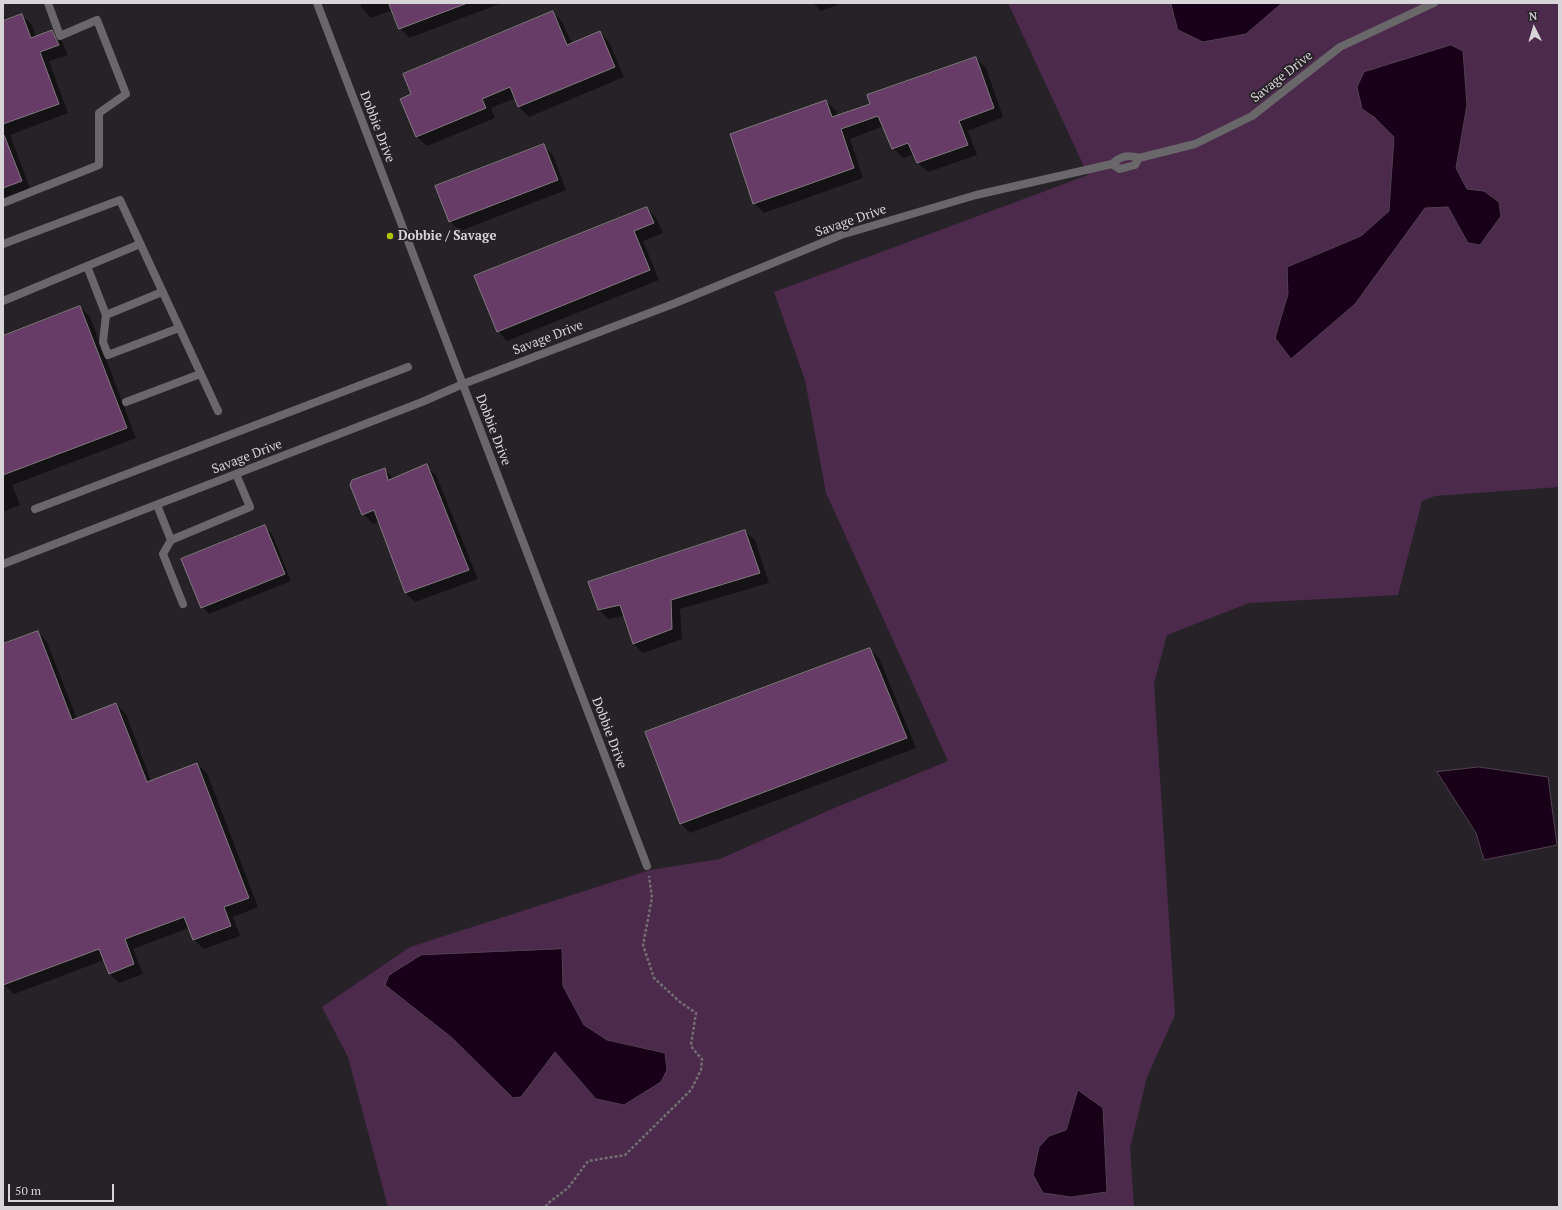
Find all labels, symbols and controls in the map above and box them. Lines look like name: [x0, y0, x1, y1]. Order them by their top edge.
north arrow: [1514, 8, 1554, 48]
text: N: [1528, 9, 1538, 23]
street label: Savage Drive: [1248, 48, 1316, 106]
street label: Dobbie Drive: [356, 89, 398, 165]
street label: Savage Drive: [813, 202, 889, 240]
place label: Dobbie / Savage: [398, 228, 496, 244]
marker: Dobbie / Savage: [385, 231, 395, 241]
street label: Savage Drive: [511, 317, 585, 359]
street label: Dobbie Drive: [472, 392, 514, 468]
street label: Savage Drive: [210, 436, 284, 478]
street label: Dobbie Drive: [588, 695, 630, 771]
scale bar: [10, 1176, 116, 1202]
text: 50 m: [15, 1183, 41, 1198]

